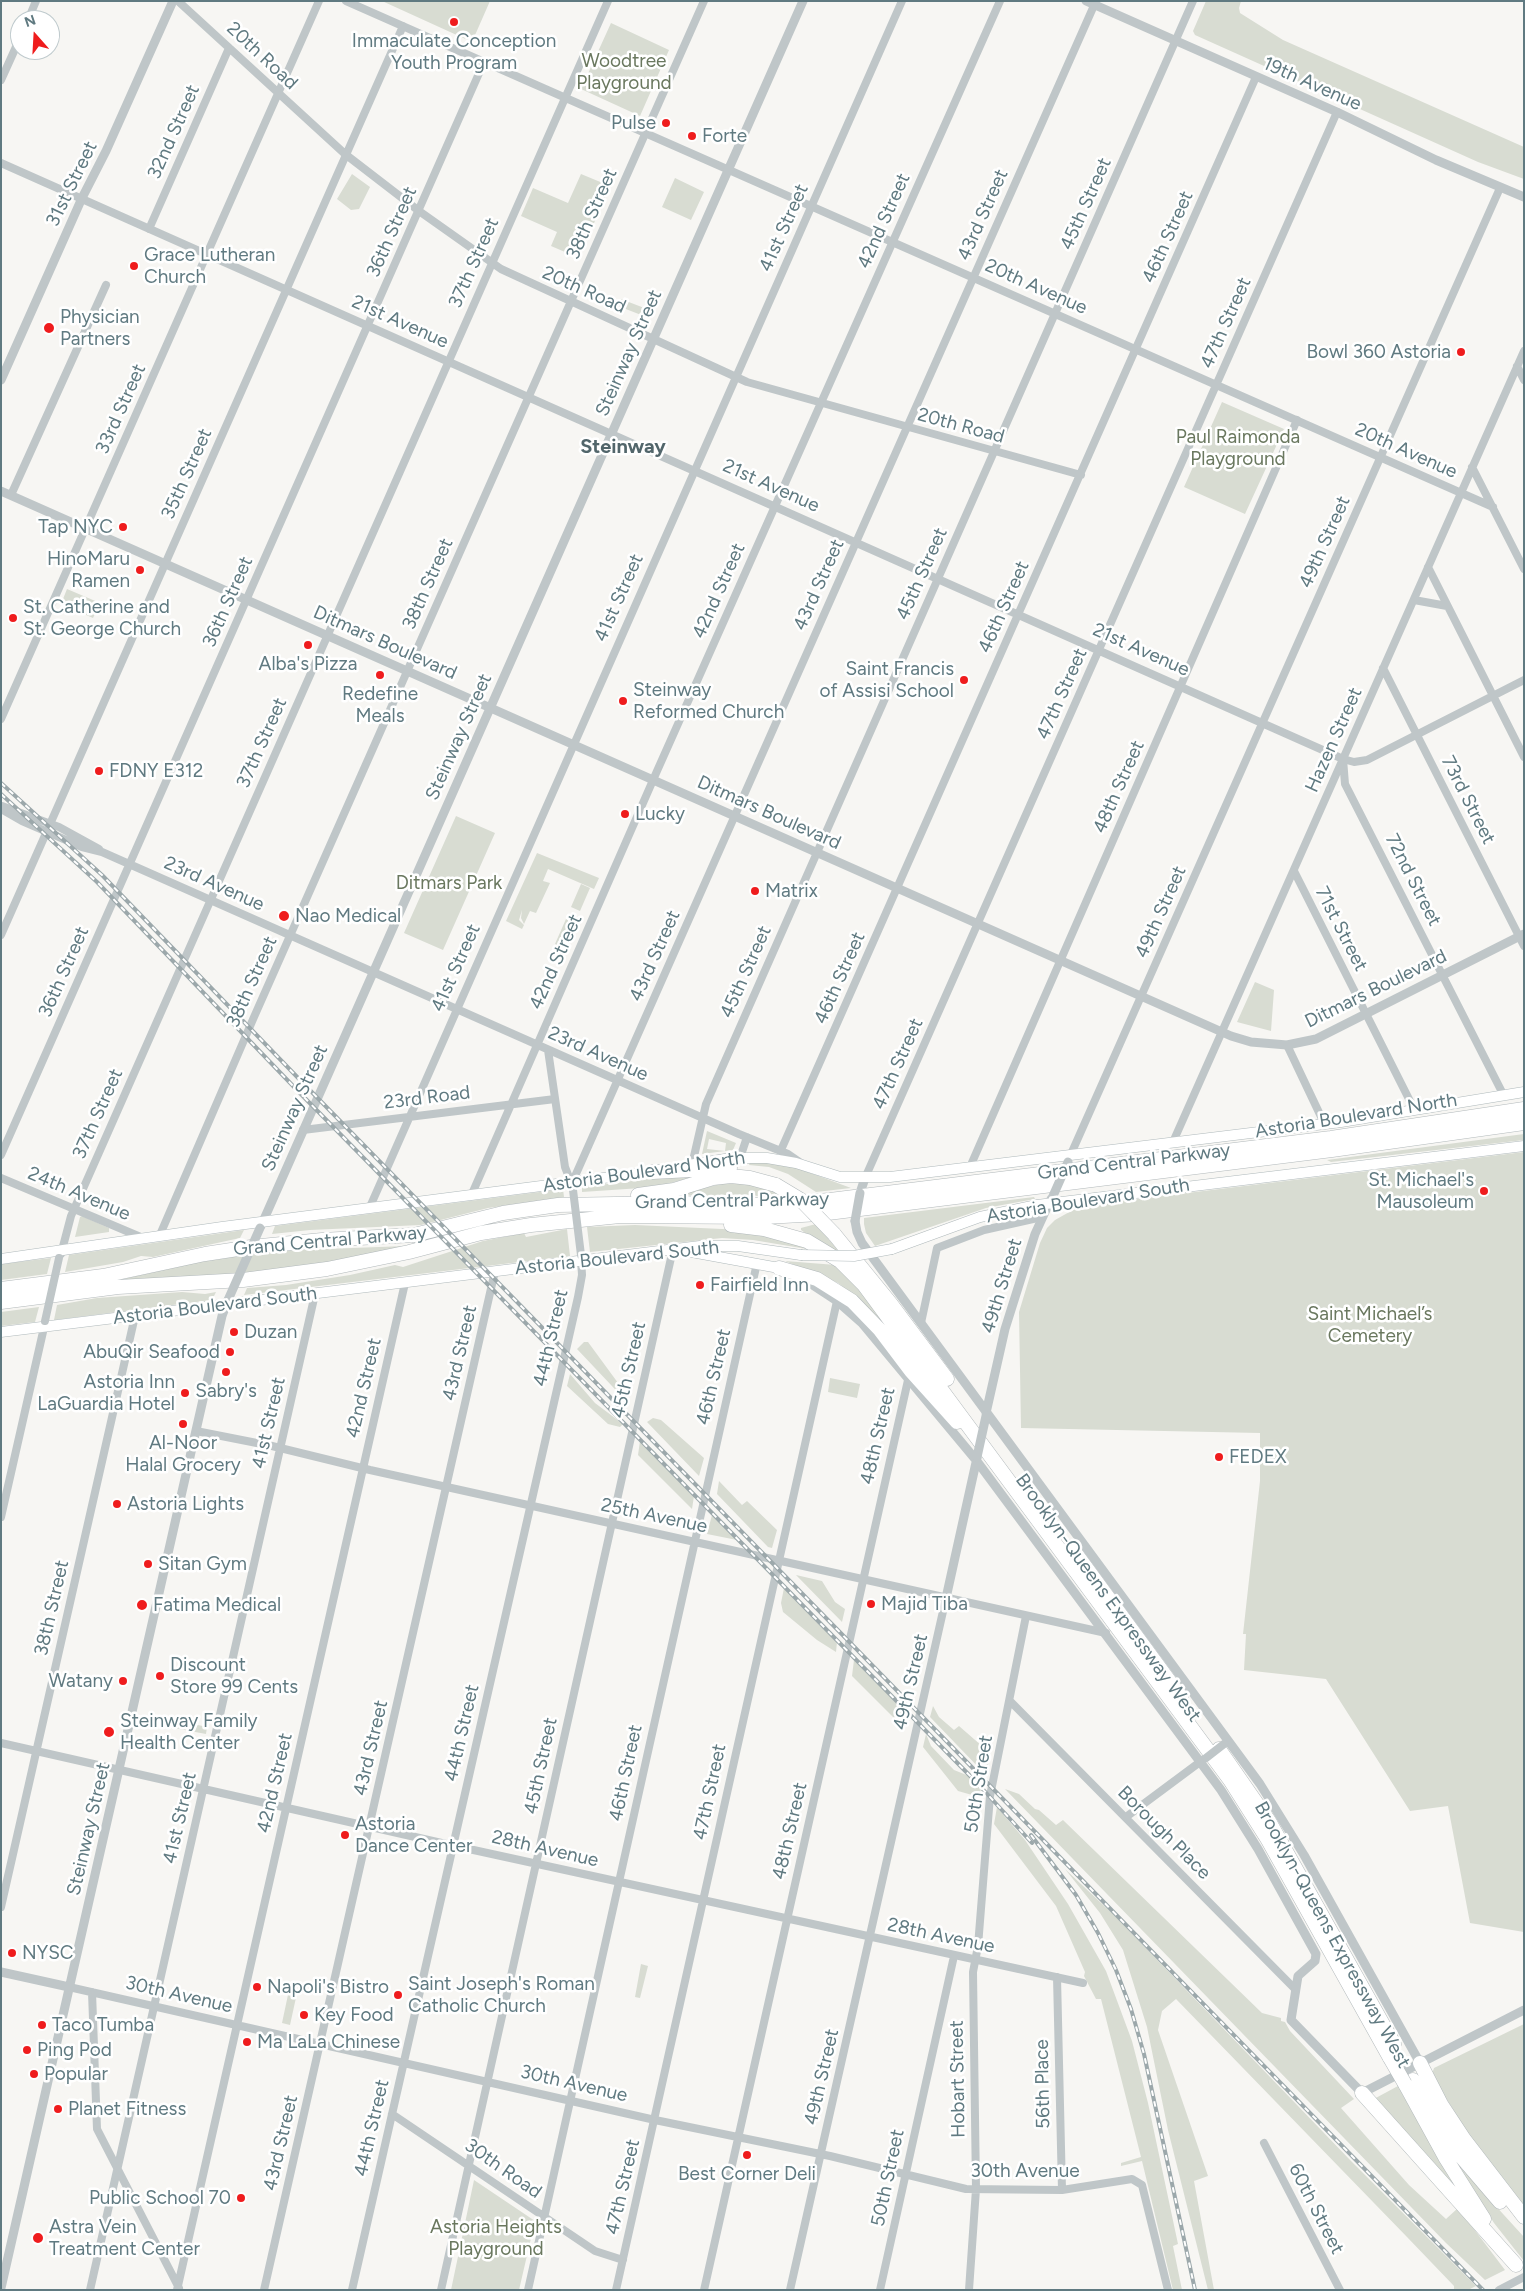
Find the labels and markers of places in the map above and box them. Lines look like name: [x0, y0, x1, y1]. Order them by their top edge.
marker: Immaculate Conception Youth Program: [448, 16, 460, 28]
place label: Immaculate Conception Youth Program: [352, 30, 556, 74]
place label: Pulse: [611, 112, 656, 134]
marker: Pulse: [660, 117, 672, 129]
place label: Forte: [702, 125, 747, 147]
marker: Forte: [686, 130, 698, 142]
place label: Grace Lutheran Church: [144, 244, 275, 288]
marker: Grace Lutheran Church: [128, 260, 140, 272]
place label: Physician Partners: [60, 306, 140, 350]
marker: Physician Partners: [42, 321, 56, 335]
place label: Bowl 360 Astoria: [1307, 341, 1451, 363]
marker: Bowl 360 Astoria: [1455, 346, 1467, 358]
place label: Tap NYC: [38, 516, 113, 538]
marker: Tap NYC: [117, 521, 129, 533]
place label: HinoMaru Ramen: [47, 548, 130, 592]
marker: HinoMaru Ramen: [134, 564, 146, 576]
place label: St. Catherine and St. George Church: [23, 596, 181, 640]
marker: St. Catherine and St. George Church: [7, 612, 19, 624]
marker: Alba's Pizza: [302, 639, 314, 651]
place label: Alba's Pizza: [259, 653, 357, 675]
place label: Saint Francis of Assisi School: [820, 658, 954, 702]
marker: Redefine Meals: [374, 669, 386, 681]
marker: Saint Francis of Assisi School: [958, 674, 970, 686]
place label: Steinway Reformed Church: [633, 679, 784, 723]
place label: Redefine Meals: [342, 683, 418, 727]
marker: Steinway Reformed Church: [617, 695, 629, 707]
place label: FDNY E312: [109, 760, 203, 782]
marker: FDNY E312: [93, 765, 105, 777]
place label: Lucky: [635, 803, 685, 825]
marker: Lucky: [619, 808, 631, 820]
place label: Matrix: [765, 880, 818, 902]
marker: Matrix: [749, 885, 761, 897]
place label: Nao Medical: [295, 905, 401, 927]
marker: Nao Medical: [277, 909, 291, 923]
place label: St. Michael's Mausoleum: [1368, 1169, 1474, 1213]
marker: St. Michael's Mausoleum: [1478, 1185, 1490, 1197]
place label: Fairfield Inn: [710, 1274, 809, 1296]
marker: Fairfield Inn: [694, 1279, 706, 1291]
place label: Duzan: [244, 1321, 297, 1343]
marker: Duzan: [228, 1326, 240, 1338]
place label: AbuQir Seafood: [83, 1341, 220, 1363]
marker: AbuQir Seafood: [224, 1346, 236, 1358]
marker: Sabry's: [220, 1366, 232, 1378]
place label: Astoria Inn LaGuardia Hotel: [37, 1371, 175, 1415]
place label: Sabry's: [195, 1380, 257, 1402]
marker: Astoria Inn LaGuardia Hotel: [179, 1387, 191, 1399]
marker: Al-Noor Halal Grocery: [177, 1418, 189, 1430]
place label: Al-Noor Halal Grocery: [125, 1432, 241, 1476]
place label: FEDEX: [1229, 1446, 1287, 1468]
marker: FEDEX: [1213, 1451, 1225, 1463]
place label: Astoria Lights: [127, 1493, 244, 1515]
marker: Astoria Lights: [111, 1498, 123, 1510]
place label: Sitan Gym: [158, 1553, 247, 1575]
marker: Sitan Gym: [142, 1558, 154, 1570]
place label: Majid Tiba: [881, 1593, 968, 1615]
place label: Fatima Medical: [153, 1594, 281, 1616]
marker: Fatima Medical: [135, 1598, 149, 1612]
marker: Majid Tiba: [865, 1598, 877, 1610]
place label: Discount Store 99 Cents: [170, 1654, 298, 1698]
place label: Watany: [49, 1670, 113, 1692]
marker: Discount Store 99 Cents: [154, 1670, 166, 1682]
marker: Watany: [117, 1675, 129, 1687]
place label: Steinway Family Health Center: [120, 1710, 258, 1754]
marker: Steinway Family Health Center: [102, 1725, 116, 1739]
place label: Astoria Dance Center: [355, 1813, 472, 1857]
marker: Astoria Dance Center: [339, 1829, 351, 1841]
place label: NYSC: [22, 1942, 74, 1964]
marker: NYSC: [6, 1947, 18, 1959]
place label: Saint Joseph's Roman Catholic Church: [408, 1973, 595, 2017]
place label: Napoli's Bistro: [267, 1976, 389, 1998]
marker: Napoli's Bistro: [251, 1981, 263, 1993]
marker: Saint Joseph's Roman Catholic Church: [392, 1989, 404, 2001]
place label: Key Food: [314, 2004, 394, 2026]
marker: Key Food: [298, 2009, 310, 2021]
place label: Taco Tumba: [52, 2014, 154, 2036]
marker: Taco Tumba: [36, 2019, 48, 2031]
place label: Ma LaLa Chinese: [257, 2031, 400, 2053]
marker: Ma LaLa Chinese: [241, 2036, 253, 2048]
place label: Ping Pod: [37, 2039, 112, 2061]
marker: Ping Pod: [21, 2044, 33, 2056]
place label: Popular: [44, 2063, 108, 2085]
marker: Popular: [28, 2068, 40, 2080]
place label: Planet Fitness: [68, 2098, 186, 2120]
marker: Planet Fitness: [52, 2103, 64, 2115]
marker: Best Corner Deli: [741, 2149, 753, 2161]
place label: Best Corner Deli: [678, 2163, 816, 2185]
place label: Public School 70: [89, 2187, 231, 2209]
marker: Public School 70: [235, 2192, 247, 2204]
place label: Astra Vein Treatment Center: [49, 2216, 200, 2260]
marker: Astra Vein Treatment Center: [31, 2231, 45, 2245]

